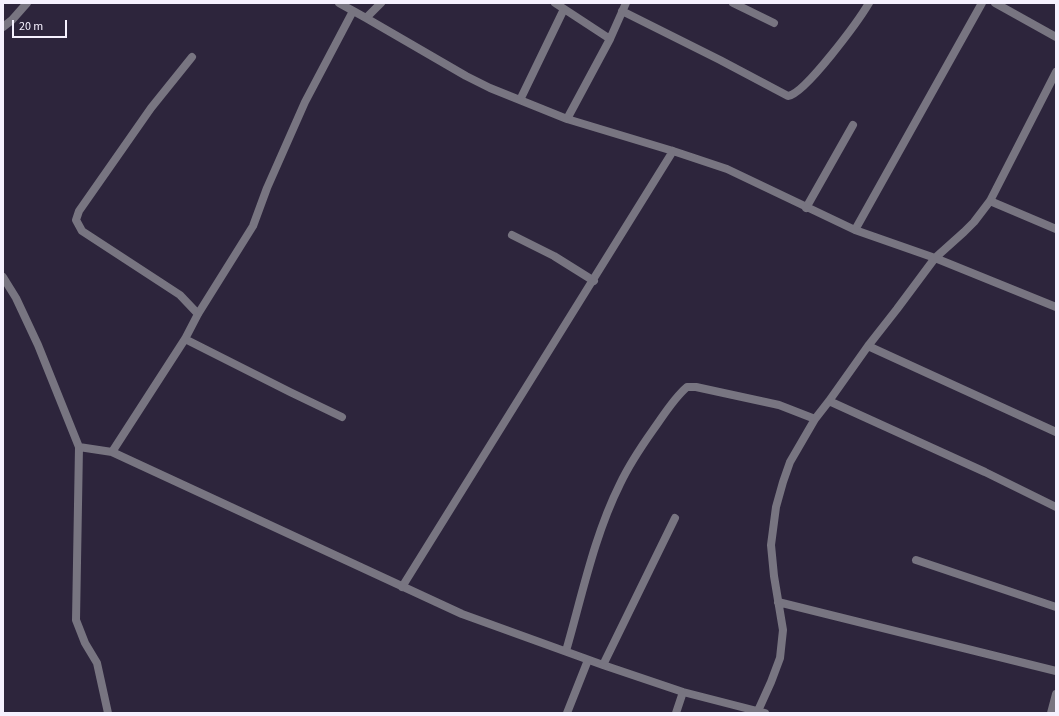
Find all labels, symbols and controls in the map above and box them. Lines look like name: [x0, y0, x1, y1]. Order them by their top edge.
scale bar: [14, 12, 69, 38]
text: 20 m: [19, 18, 43, 35]

